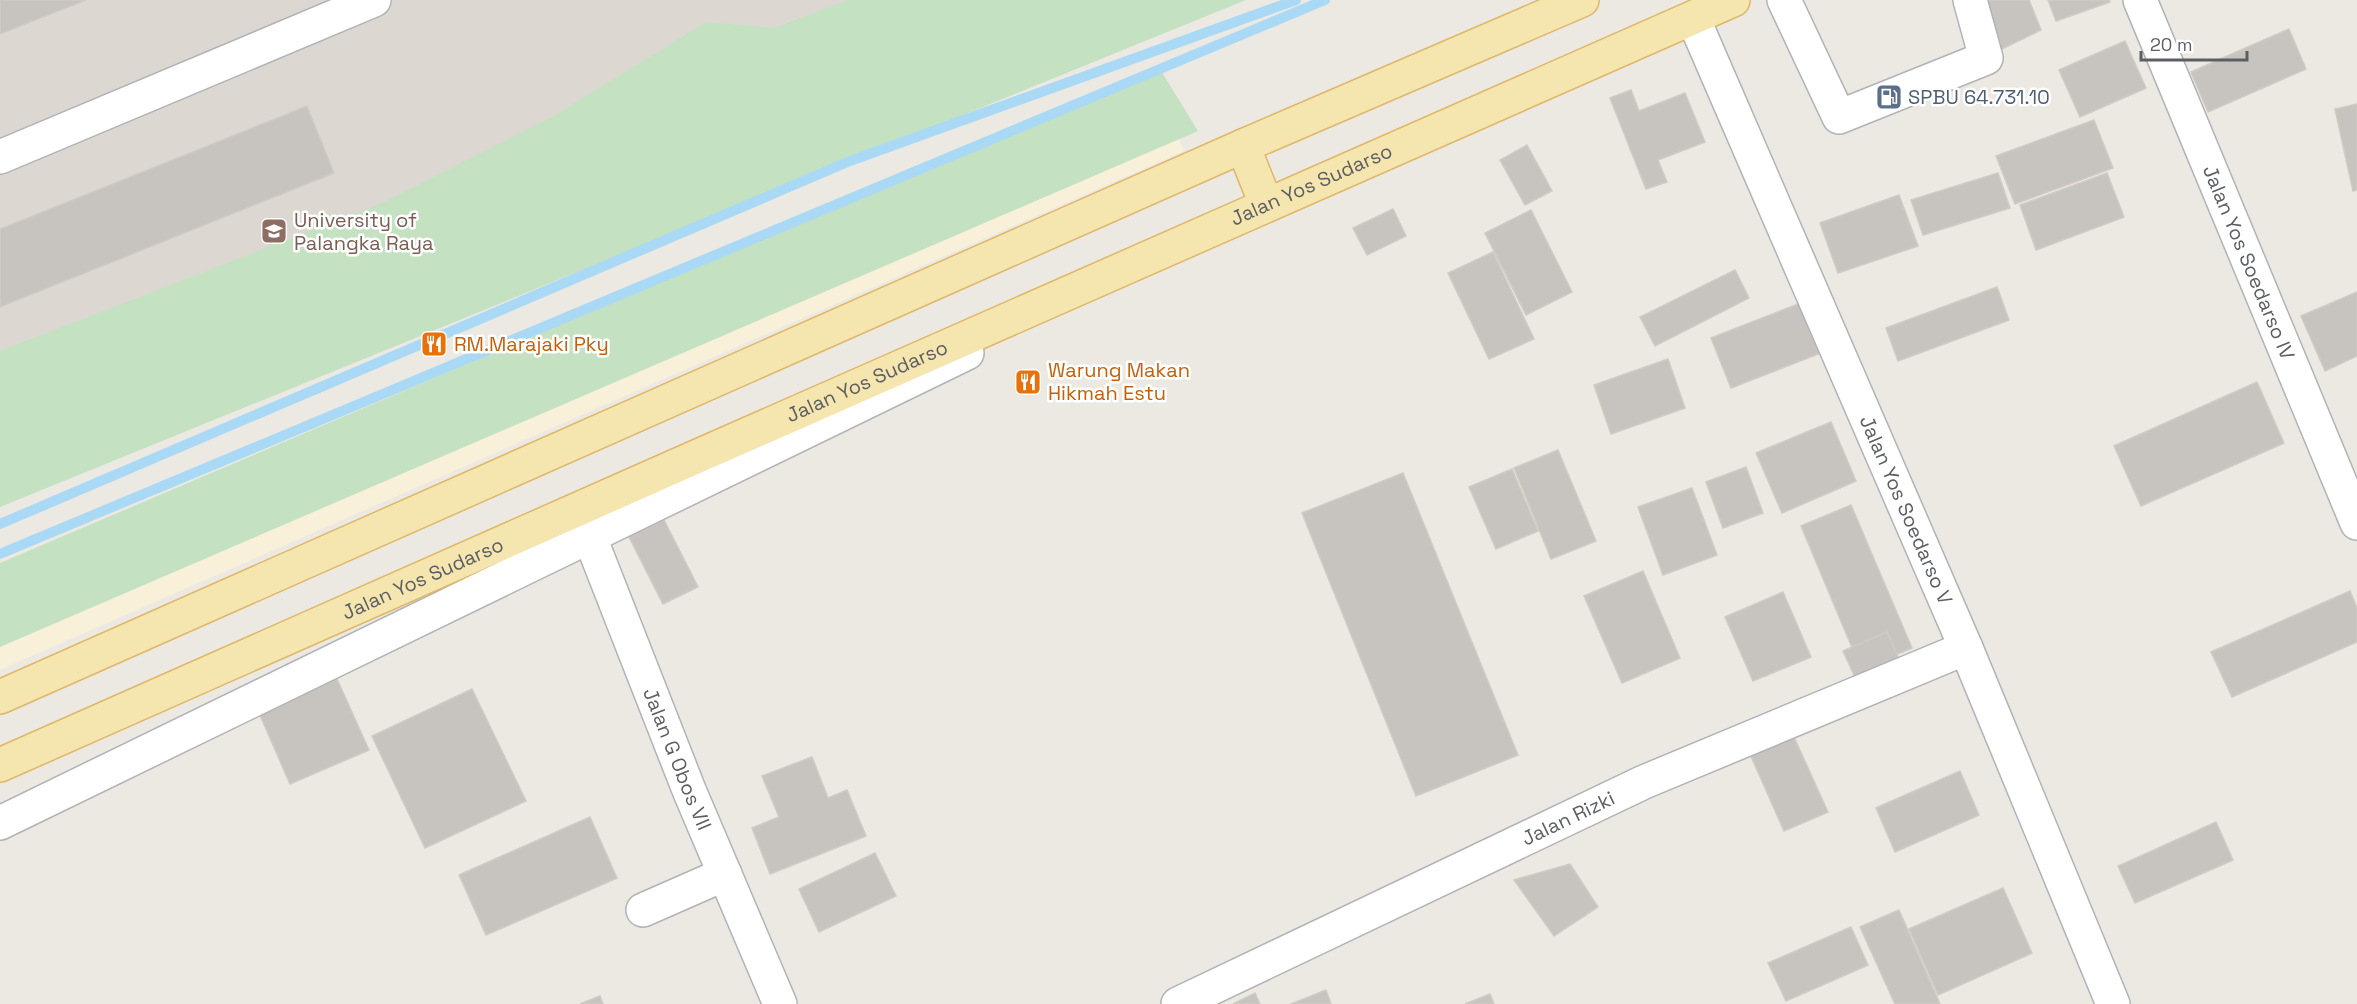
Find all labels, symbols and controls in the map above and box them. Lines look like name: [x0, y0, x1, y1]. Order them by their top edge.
scale bar: [2141, 24, 2248, 62]
text: 20 m: [2150, 33, 2193, 56]
fuel station icon: SPBU 64.731.10: [1874, 82, 1904, 112]
place label: SPBU 64.731.10: [1908, 84, 2050, 110]
street label: Jalan Yos Sudarso: [1226, 137, 1396, 231]
street label: Jalan Yos Soedarso IV: [2197, 161, 2301, 364]
place label: University of Palangka Raya: [294, 207, 434, 256]
school or university icon: University of Palangka Raya: [259, 216, 289, 246]
restaurant icon: RM.Marajaki Pky: [419, 329, 449, 359]
place label: RM.Marajaki Pky: [454, 331, 609, 357]
street label: Jalan Yos Sudarso: [782, 334, 952, 428]
place label: Warung Makan Hikmah Estu: [1048, 357, 1190, 406]
restaurant icon: Warung Makan Hikmah Estu: [1013, 367, 1043, 397]
street label: Jalan Yos Soedarso V: [1854, 411, 1958, 608]
street label: Jalan Yos Sudarso: [338, 531, 507, 625]
street label: Jalan G Obos VII: [637, 684, 718, 834]
street label: Jalan Rizki: [1517, 785, 1619, 852]

